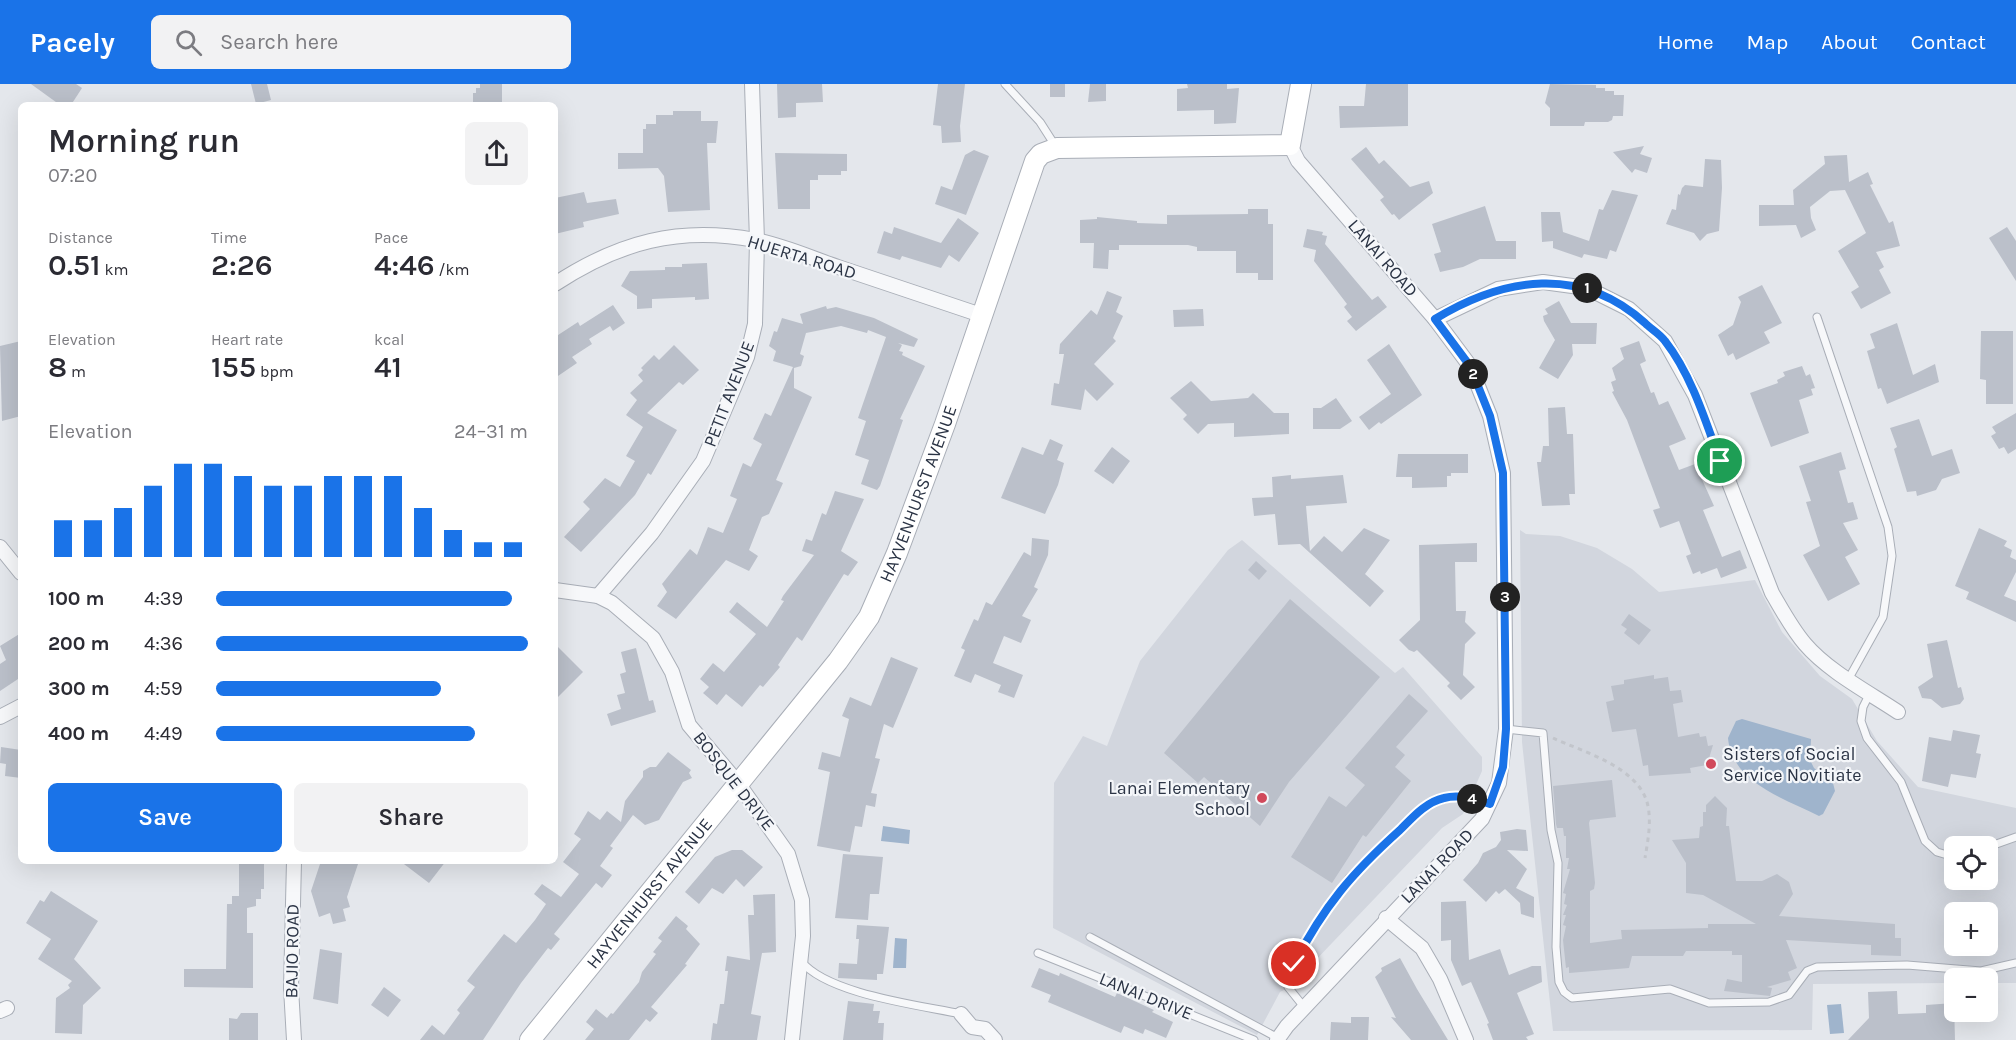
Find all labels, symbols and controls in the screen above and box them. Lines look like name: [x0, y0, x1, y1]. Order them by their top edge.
search box: [151, 15, 571, 69]
text: Pacely: [30, 26, 115, 59]
icon: search: [172, 26, 205, 59]
text: Search here: [220, 29, 338, 55]
text: Home: [1658, 30, 1714, 54]
text: Map: [1747, 30, 1788, 54]
text: About: [1821, 30, 1878, 54]
text: Contact: [1911, 30, 1986, 54]
text: Morning run: [48, 122, 240, 160]
button: share: [465, 122, 528, 185]
text: 07:20: [48, 164, 97, 187]
street label: LANAI ROAD: [1343, 215, 1423, 301]
text: Distance: [48, 228, 113, 247]
text: Time: [211, 228, 247, 247]
text: Pace: [374, 228, 408, 247]
street label: HUERTA ROAD: [745, 230, 859, 284]
text: 0.51: [48, 247, 101, 283]
text: 2:26: [211, 247, 273, 283]
text: 4:46: [374, 247, 435, 283]
text: km: [101, 260, 128, 279]
text: /km: [435, 260, 470, 279]
pin: 1: [1572, 273, 1602, 303]
text: 1: [1584, 278, 1590, 297]
text: Elevation: [48, 330, 116, 349]
text: Heart rate: [211, 330, 283, 349]
text: kcal: [374, 330, 405, 349]
street label: PETIT AVENUE: [699, 338, 759, 450]
text: 8: [48, 349, 67, 385]
text: 155: [211, 349, 256, 385]
text: 41: [374, 349, 402, 385]
pin: 2: [1458, 359, 1488, 389]
text: m: [67, 362, 86, 381]
text: bpm: [256, 362, 294, 381]
text: 2: [1468, 364, 1478, 383]
street label: HAYVENHURST AVENUE: [875, 402, 962, 586]
text: Elevation: [48, 420, 133, 443]
text: 24–31 m: [454, 420, 528, 443]
pin: [1694, 435, 1745, 486]
icon: arrive: [1703, 444, 1736, 477]
pin: 3: [1490, 582, 1520, 612]
text: 100 m: [48, 587, 104, 610]
text: 4:39: [144, 587, 183, 610]
text: 3: [1500, 587, 1510, 606]
text: 200 m: [48, 632, 109, 655]
text: 4:36: [144, 632, 183, 655]
text: 300 m: [48, 677, 110, 700]
text: 4:59: [144, 677, 183, 700]
text: 400 m: [48, 722, 109, 745]
text: 4:49: [144, 722, 183, 745]
street label: BOSQUE DRIVE: [688, 727, 780, 835]
place label: Sisters of Social Service Novitiate: [1723, 743, 1861, 786]
marker: Sisters of Social Service Novitiate: [1704, 757, 1718, 771]
place label: Lanai Elementary School: [1108, 777, 1251, 820]
button: Save: [48, 783, 282, 852]
button: Share: [294, 783, 528, 852]
pin: 4: [1457, 784, 1487, 814]
text: 4: [1467, 789, 1477, 808]
marker: Lanai Elementary School: [1255, 791, 1269, 805]
street label: HAYVENHURST AVENUE: [581, 814, 717, 973]
street label: LANAI ROAD: [1396, 824, 1478, 908]
map controls: [1944, 836, 1998, 1022]
button: locate: [1944, 836, 1998, 890]
button: +: [1944, 902, 1998, 956]
street label: BAJIO ROAD: [280, 904, 304, 998]
pin: [1268, 938, 1319, 989]
icon: check: [1277, 947, 1310, 980]
street label: LANAI DRIVE: [1096, 967, 1196, 1025]
button: −: [1944, 968, 1998, 1022]

